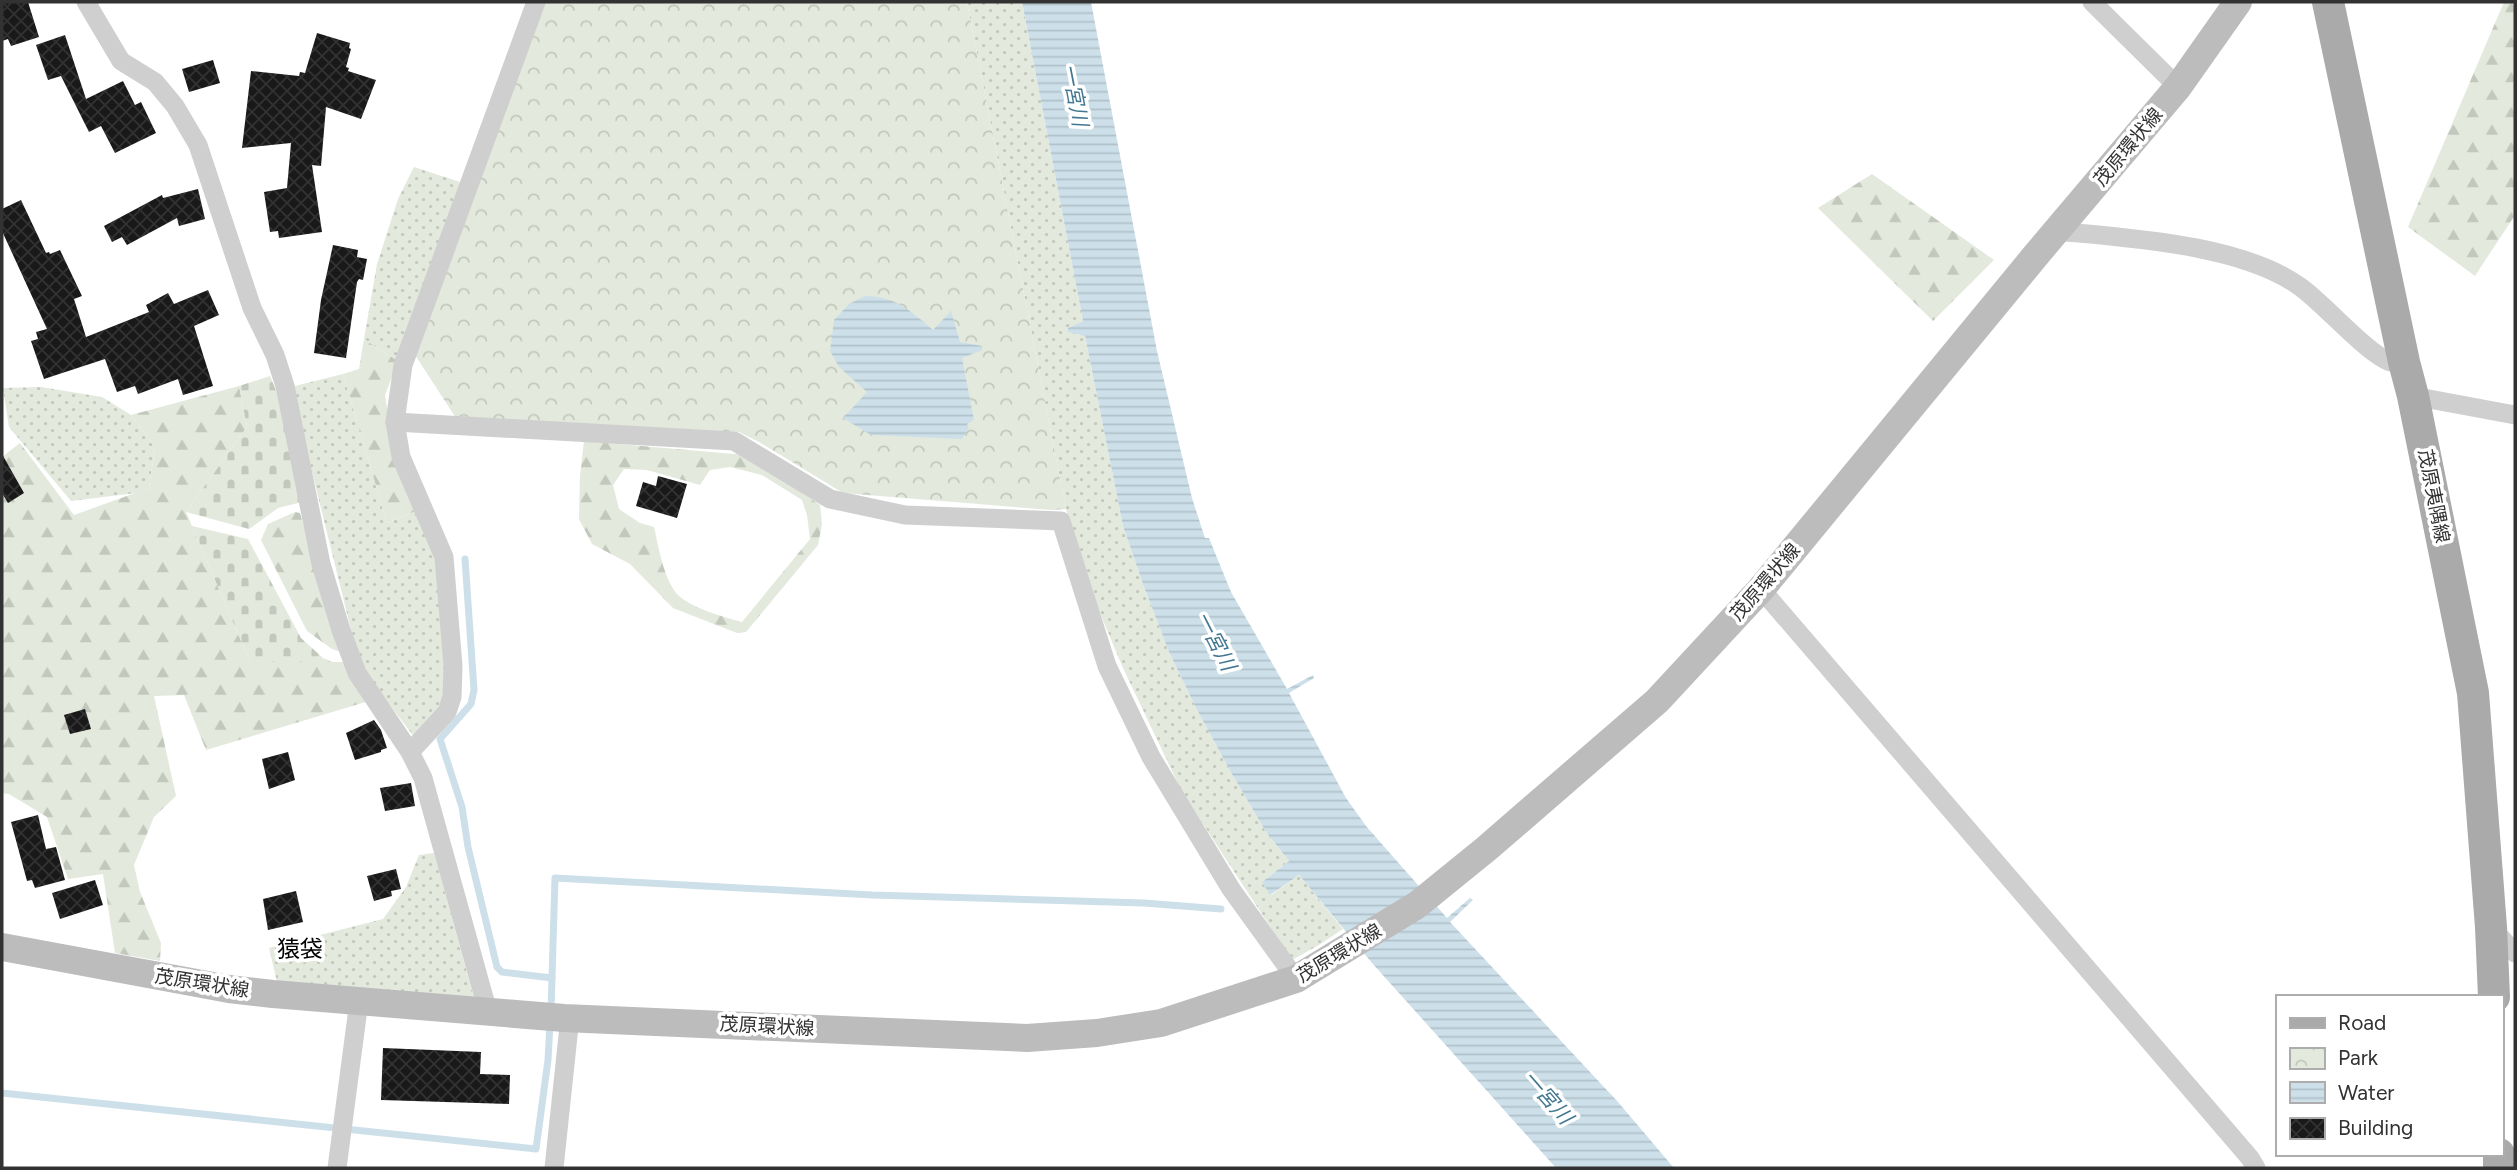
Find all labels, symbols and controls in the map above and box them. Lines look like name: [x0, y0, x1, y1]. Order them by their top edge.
water label: 一宮川: [1057, 62, 1094, 130]
street label: 茂原環状線: [2089, 103, 2167, 191]
street label: 茂原夷隅線: [2414, 447, 2454, 545]
street label: 茂原環状線: [1725, 539, 1805, 625]
water label: 一宮川: [1191, 607, 1242, 677]
street label: 茂原環状線: [1292, 919, 1386, 987]
district label: 猿袋: [277, 935, 323, 963]
street label: 茂原環状線: [153, 964, 251, 1002]
legend: [2276, 995, 2503, 1156]
text: Road: [2338, 1010, 2386, 1035]
street label: 茂原環状線: [719, 1012, 815, 1040]
text: Park: [2338, 1045, 2379, 1070]
water label: 一宮川: [1518, 1065, 1579, 1130]
text: Water: [2338, 1080, 2394, 1105]
text: Building: [2338, 1115, 2413, 1140]

